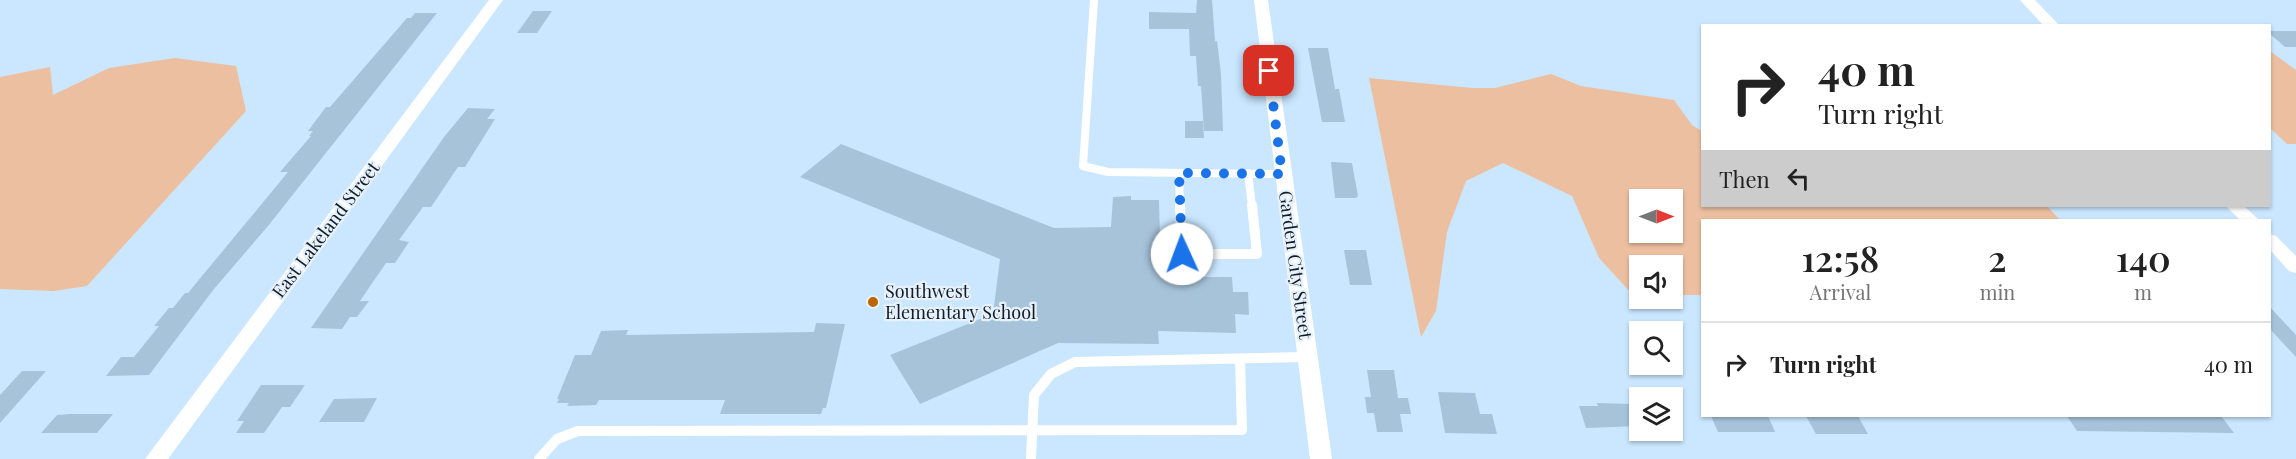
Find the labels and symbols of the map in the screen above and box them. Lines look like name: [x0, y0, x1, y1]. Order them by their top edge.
pin: [1243, 45, 1294, 96]
street label: East Lakeland Street: [266, 156, 385, 302]
street label: Garden City Street: [1274, 189, 1318, 341]
north arrow: [1629, 189, 1683, 243]
position arrow: [1150, 222, 1214, 286]
place label: Southwest Elementary School: [885, 279, 1036, 324]
marker: Southwest Elementary School: [866, 295, 880, 309]

